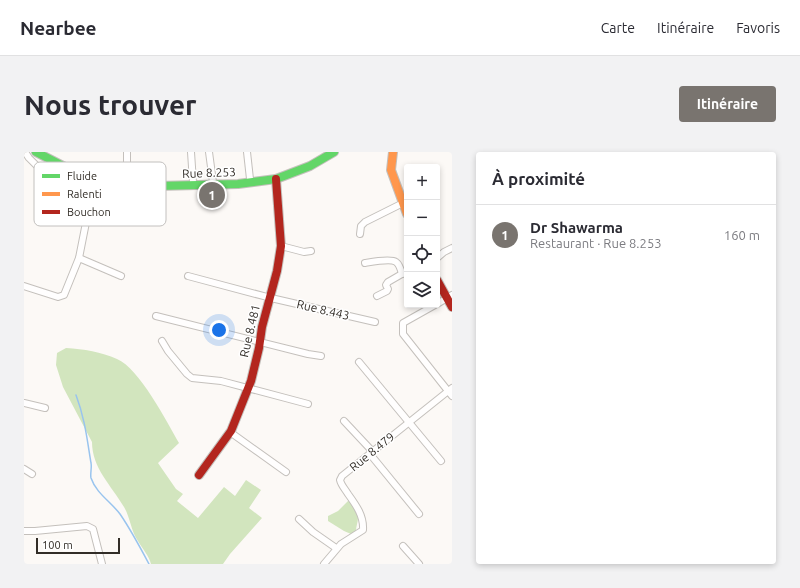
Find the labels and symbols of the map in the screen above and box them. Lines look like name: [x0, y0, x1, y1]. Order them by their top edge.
legend: [34, 162, 166, 226]
street label: Rue 8.253: [182, 165, 236, 180]
text: Fluide: [67, 170, 97, 182]
pin: 1: [199, 180, 225, 210]
text: Ralenti: [67, 188, 102, 200]
text: Bouchon: [67, 206, 111, 218]
street label: Rue 8.443: [295, 297, 351, 322]
street label: Rue 8.481: [237, 303, 262, 359]
your location: [209, 320, 229, 340]
street label: Rue 8.479: [347, 430, 397, 474]
scale bar: [36, 536, 120, 555]

